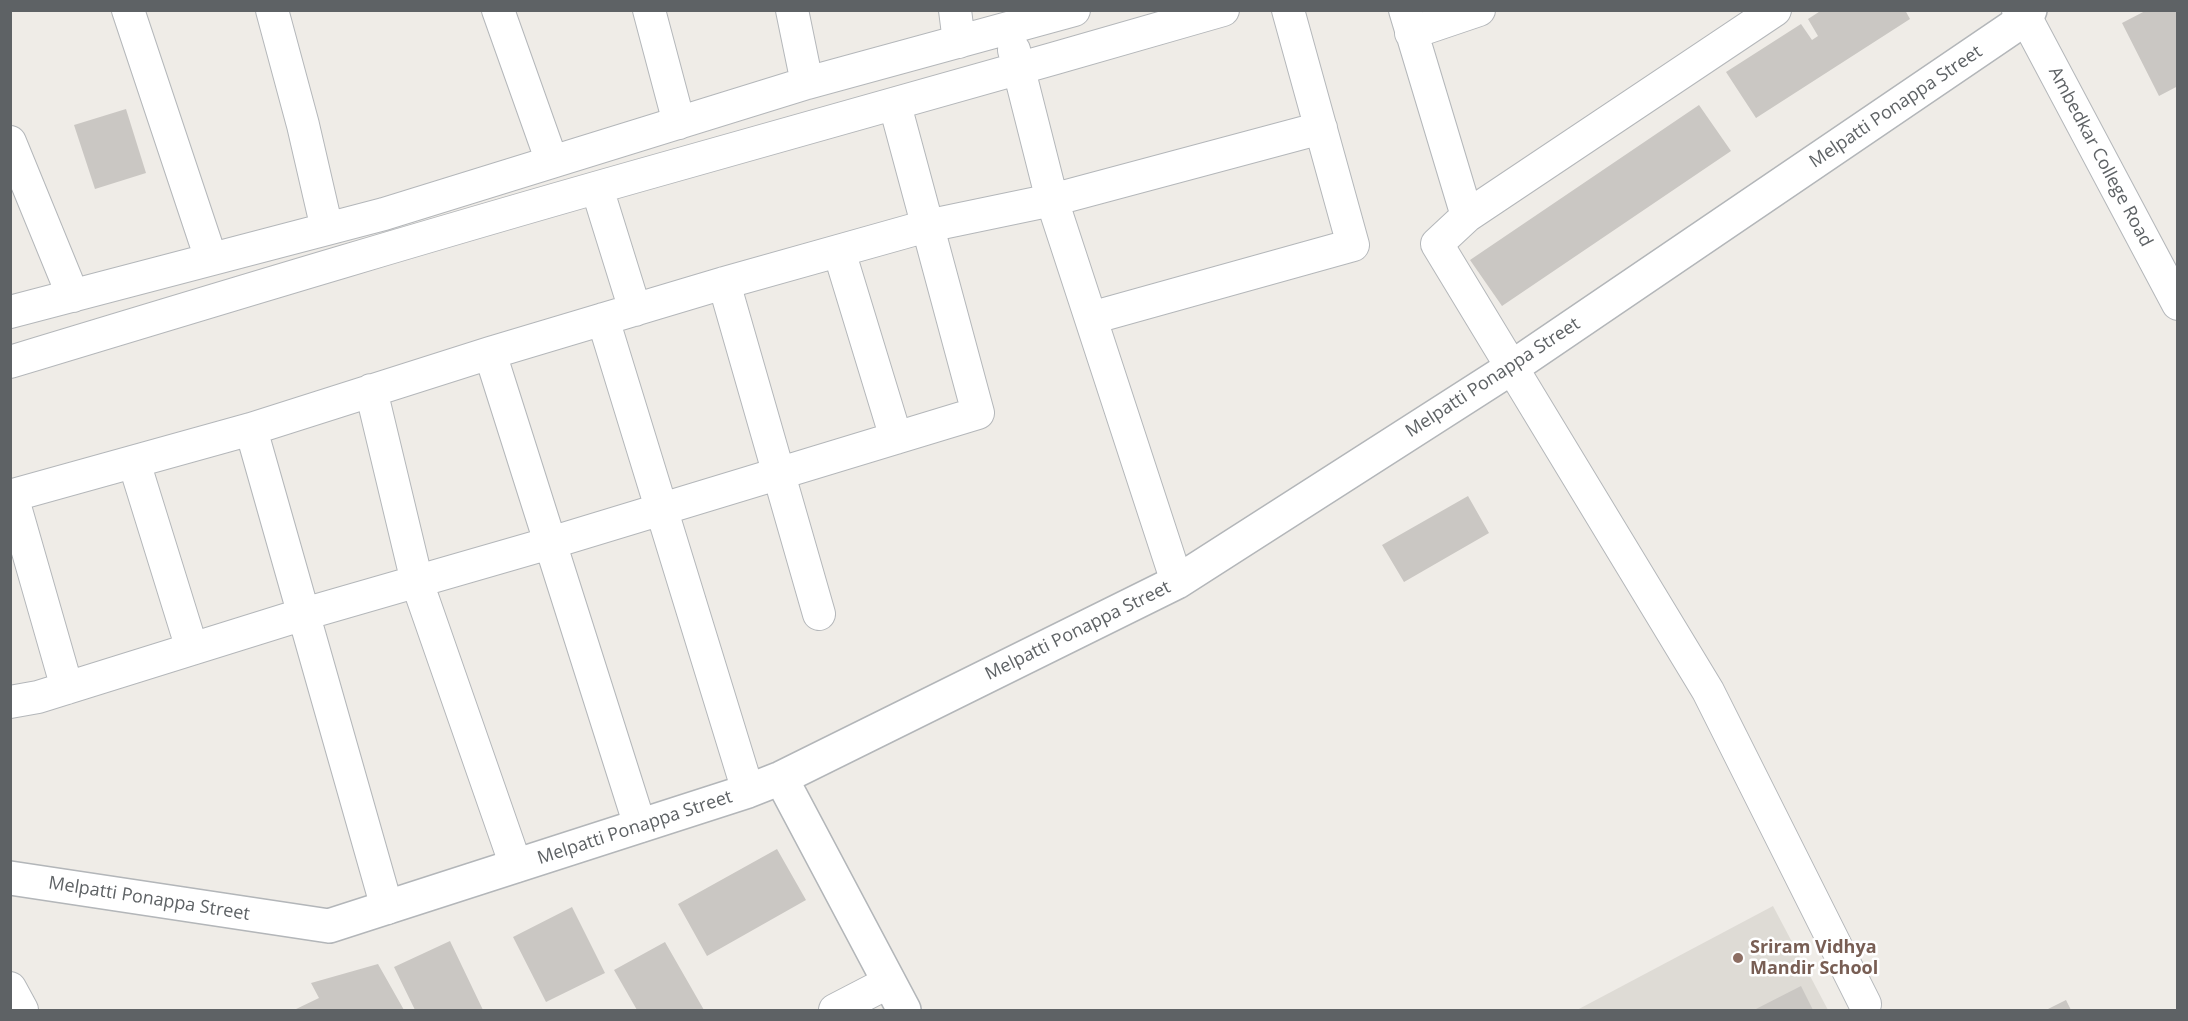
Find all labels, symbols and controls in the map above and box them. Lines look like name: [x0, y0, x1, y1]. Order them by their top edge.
street label: Melpatti Ponappa Street: [1806, 41, 1986, 173]
street label: Ambedkar College Road: [2043, 63, 2157, 251]
street label: Melpatti Ponappa Street: [1402, 314, 1584, 442]
street label: Melpatti Ponappa Street: [982, 577, 1174, 685]
street label: Melpatti Ponappa Street: [535, 786, 735, 870]
street label: Melpatti Ponappa Street: [47, 872, 251, 926]
place label: Sriram Vidhya Mandir School: [1750, 937, 1878, 980]
marker: Sriram Vidhya Mandir School: [1731, 951, 1745, 965]

